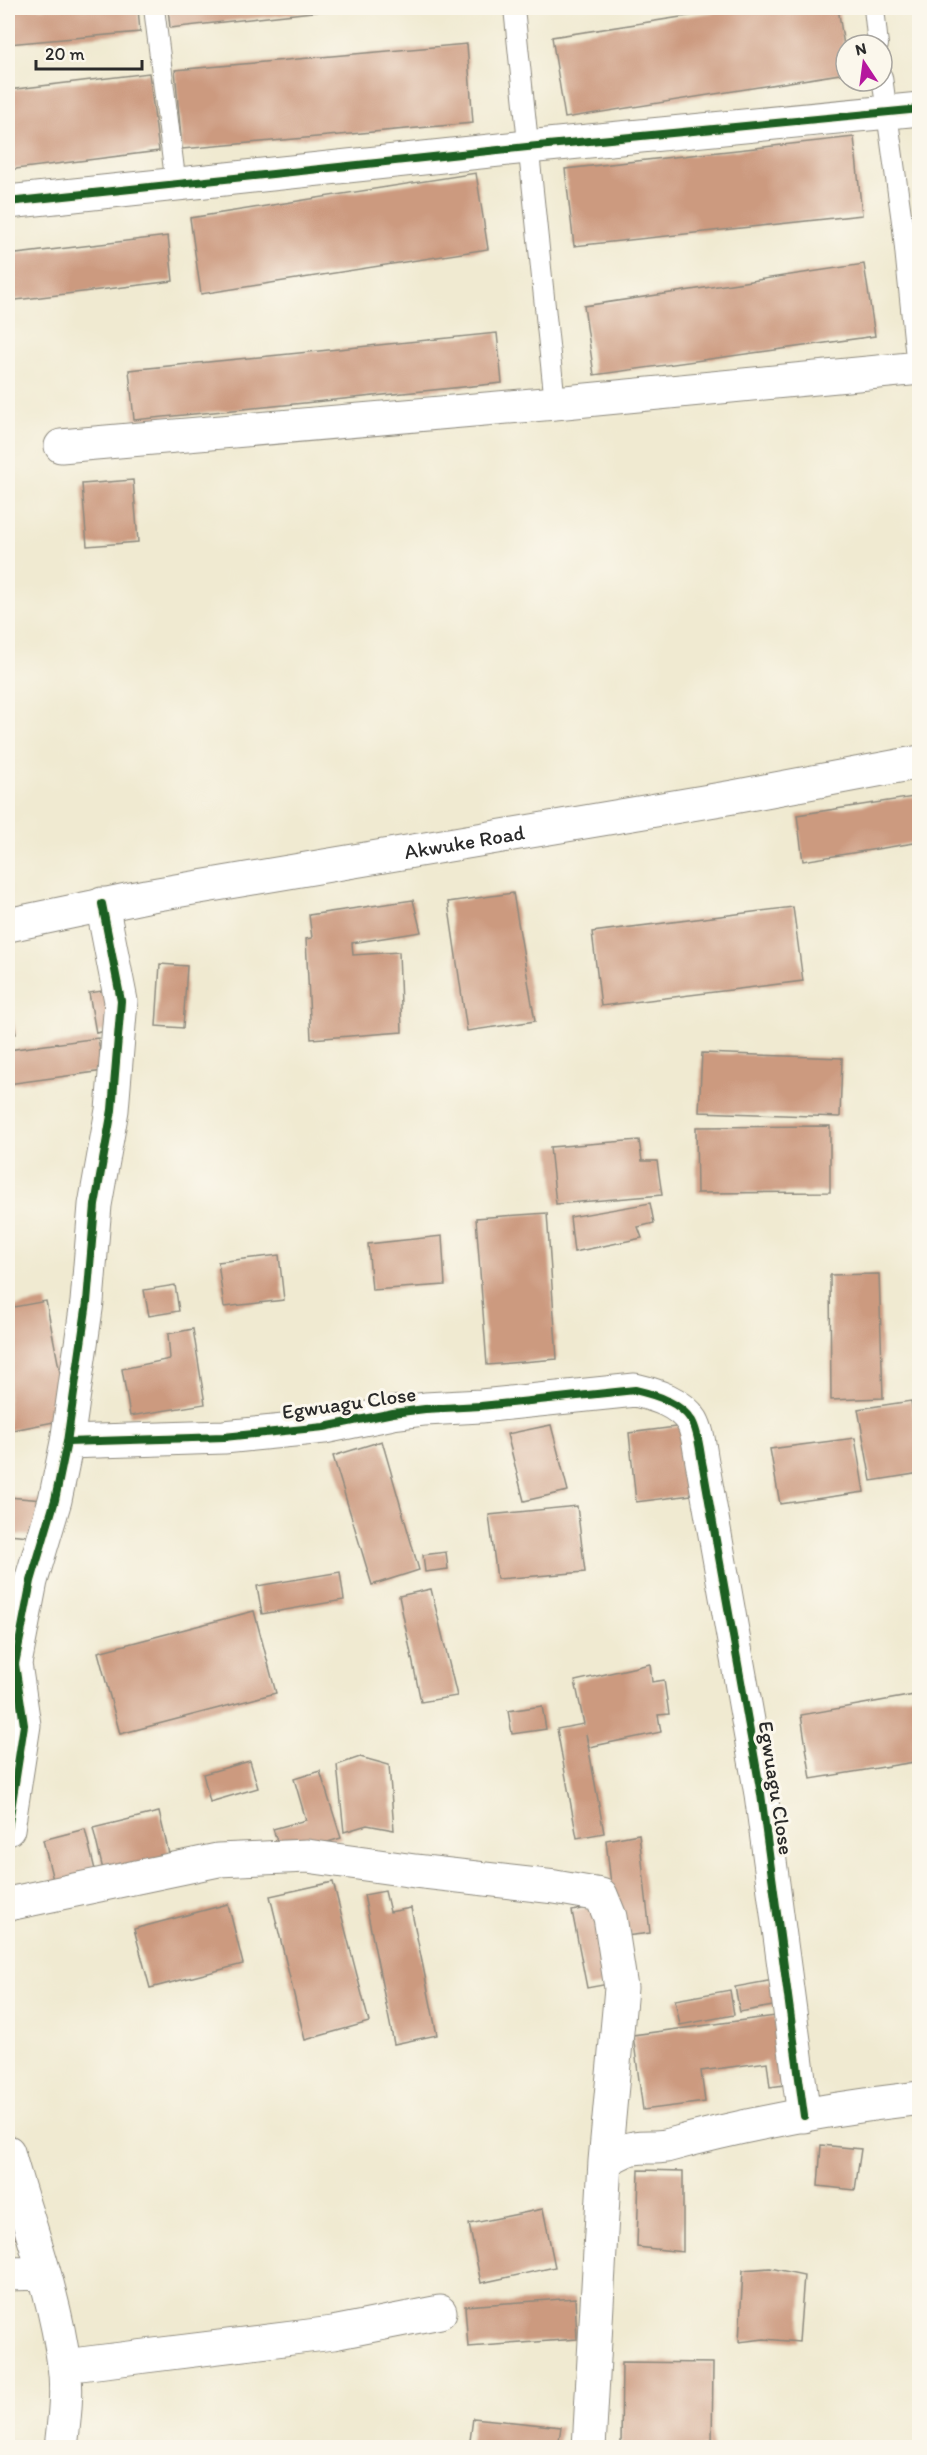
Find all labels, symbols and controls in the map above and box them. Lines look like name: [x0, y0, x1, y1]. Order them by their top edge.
scale bar: [36, 33, 142, 71]
north arrow: [834, 33, 894, 93]
text: N: [853, 38, 868, 59]
text: 20 m: [45, 43, 85, 65]
street label: Akwuke Road: [402, 819, 527, 864]
street label: Egwuagu Close: [280, 1381, 418, 1424]
street label: Egwuagu Close: [754, 1719, 799, 1857]

